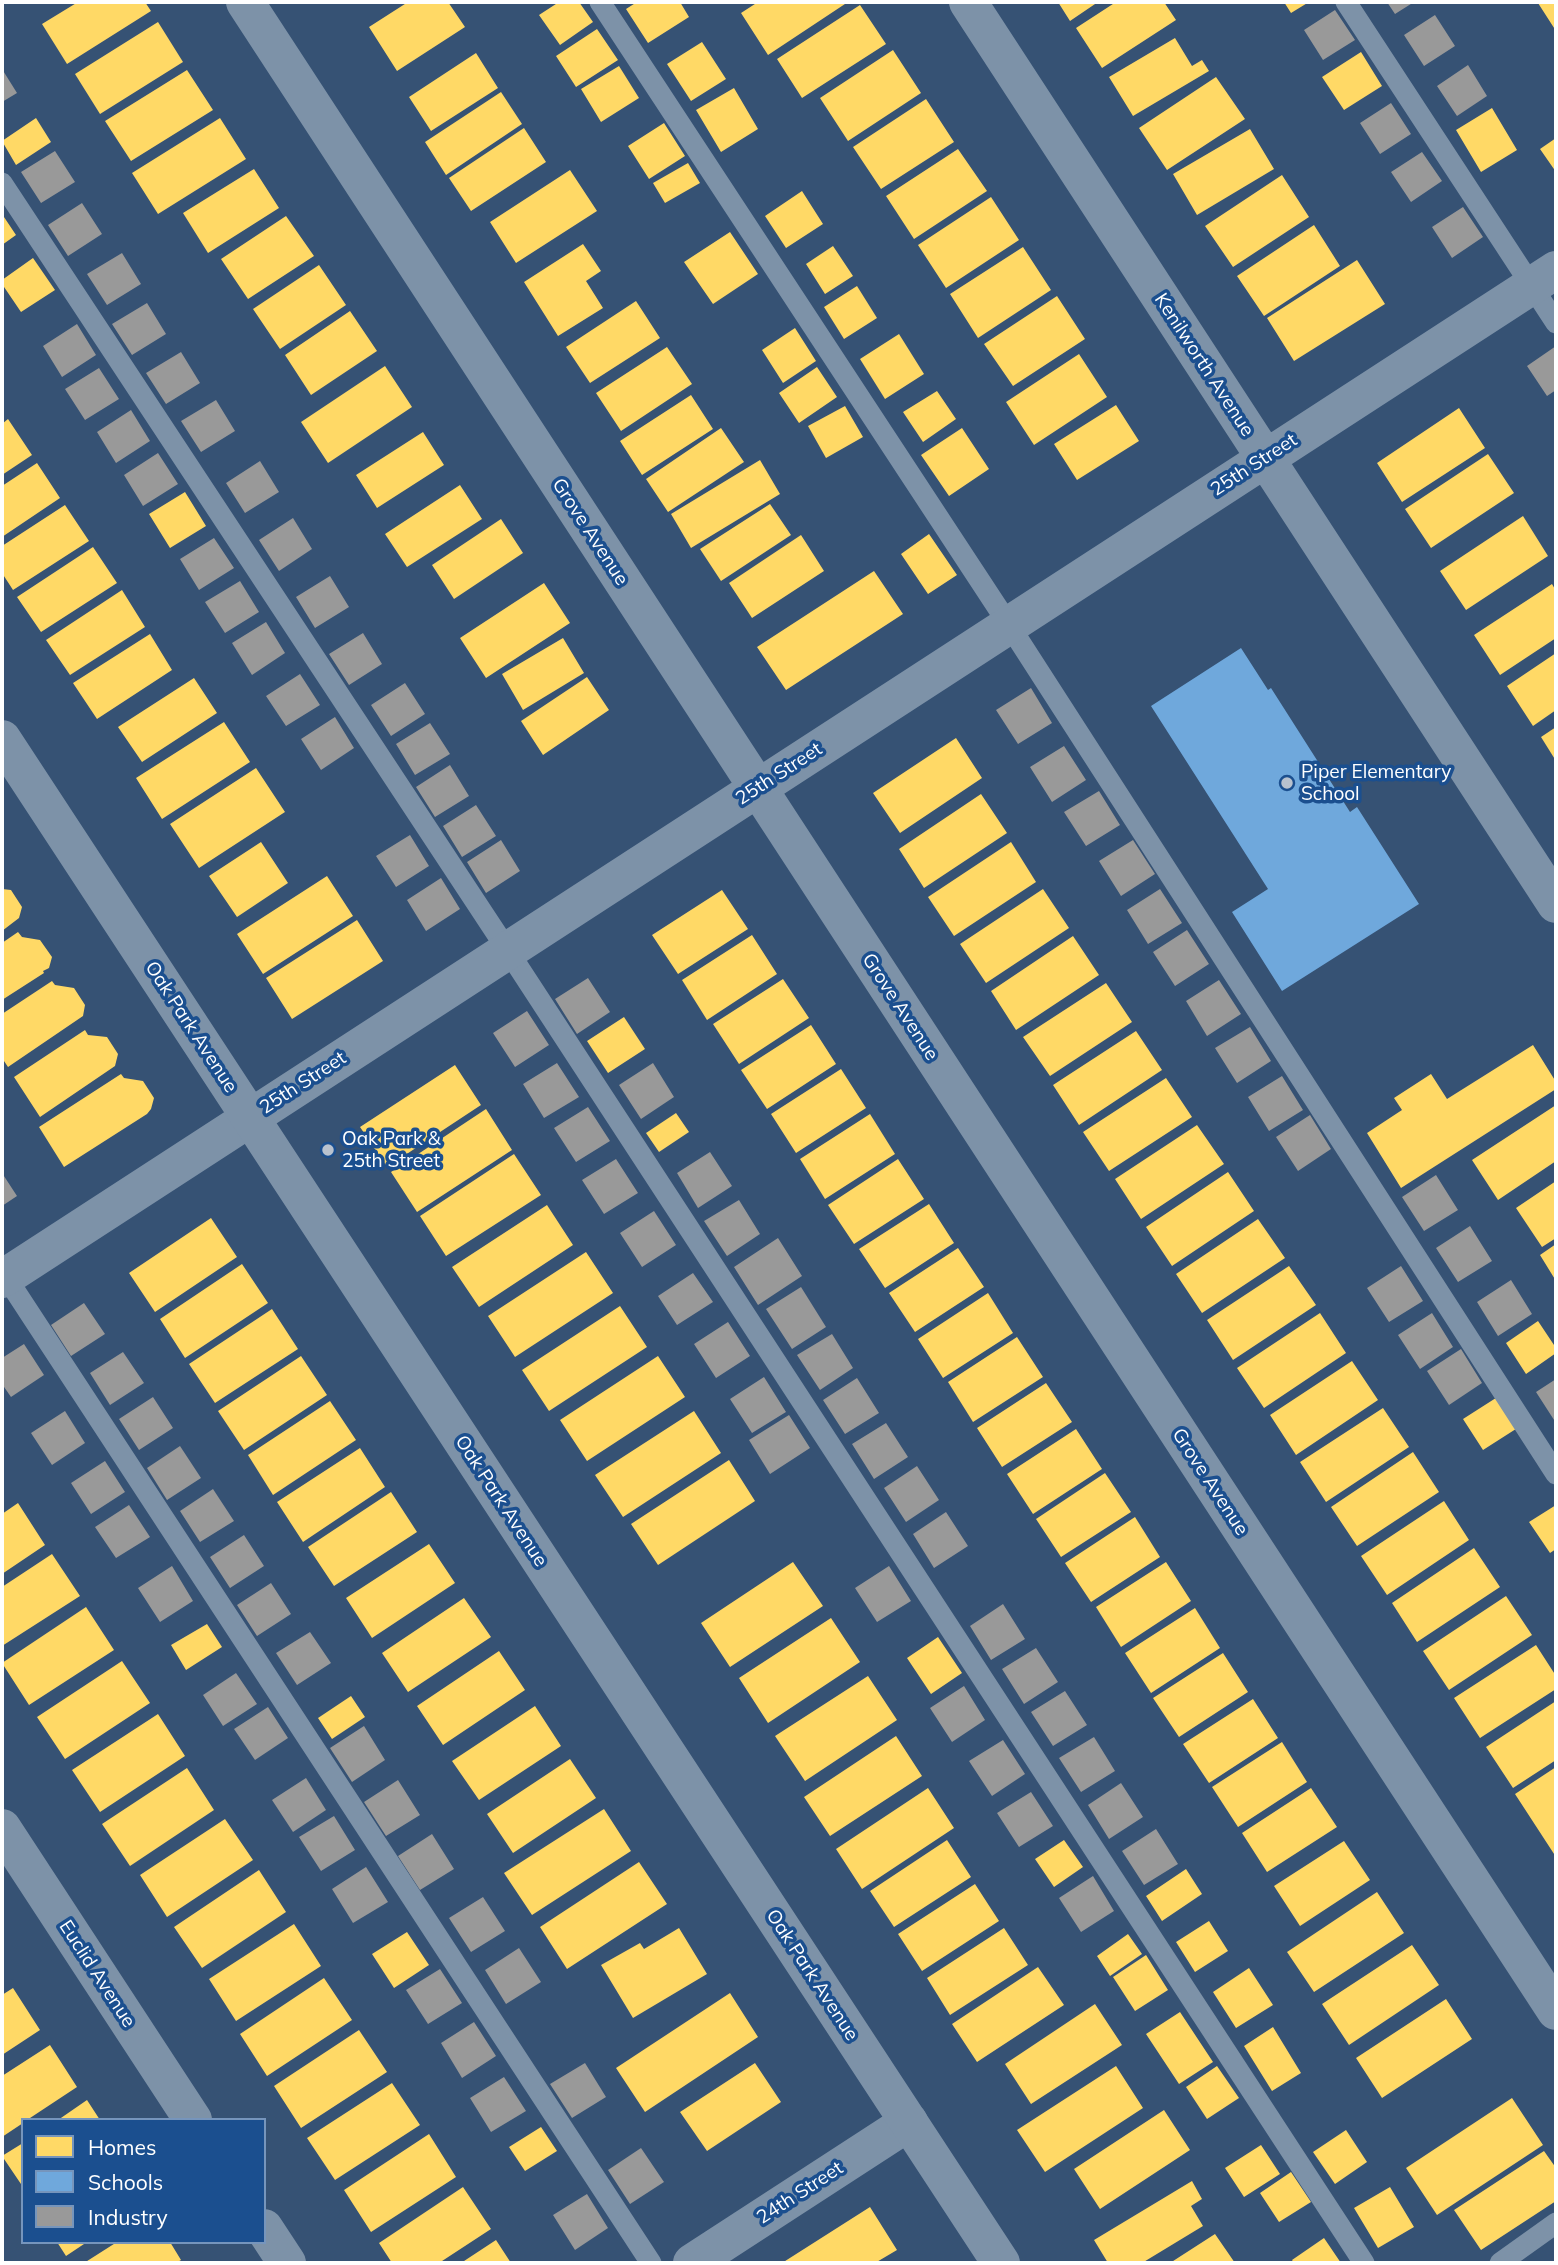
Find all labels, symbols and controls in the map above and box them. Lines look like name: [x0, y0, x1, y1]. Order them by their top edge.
street label: Kenilworth Avenue: [1149, 289, 1259, 441]
street label: 25th Street: [1207, 429, 1301, 501]
street label: Grove Avenue: [547, 474, 633, 590]
street label: 25th Street: [732, 738, 826, 810]
place label: Piper Elementary School: [1301, 761, 1451, 805]
marker: Piper Elementary School: [1279, 775, 1295, 791]
street label: Grove Avenue: [857, 949, 943, 1065]
street label: Oak Park Avenue: [140, 957, 242, 1097]
street label: 25th Street: [256, 1047, 350, 1119]
place label: Oak Park & 25th Street: [342, 1128, 441, 1172]
marker: Oak Park & 25th Street: [320, 1142, 336, 1158]
street label: Grove Avenue: [1167, 1424, 1253, 1540]
street label: Oak Park Avenue: [450, 1431, 552, 1571]
street label: Oak Park Avenue: [761, 1905, 863, 2045]
street label: Euclid Avenue: [54, 1916, 140, 2032]
legend: [21, 2118, 266, 2244]
text: Homes: [88, 2134, 156, 2160]
street label: 24th Street: [753, 2157, 847, 2229]
text: Schools: [88, 2169, 163, 2195]
text: Industry: [88, 2204, 168, 2230]

